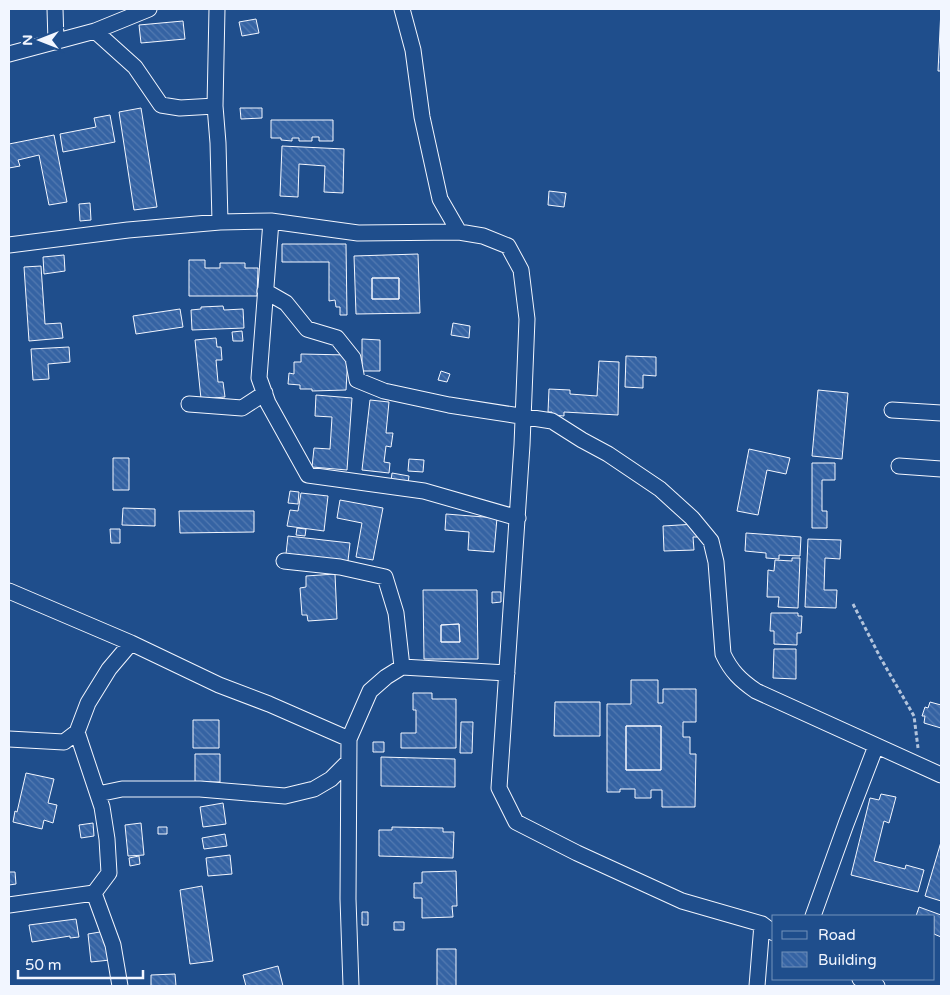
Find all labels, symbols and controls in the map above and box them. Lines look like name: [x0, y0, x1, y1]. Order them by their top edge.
north arrow: [15, 15, 65, 65]
text: N: [19, 34, 36, 46]
legend: [772, 915, 935, 980]
text: Road: [818, 926, 856, 944]
scale bar: [18, 948, 142, 980]
text: Building: [818, 951, 877, 969]
text: 50 m: [25, 956, 62, 974]

